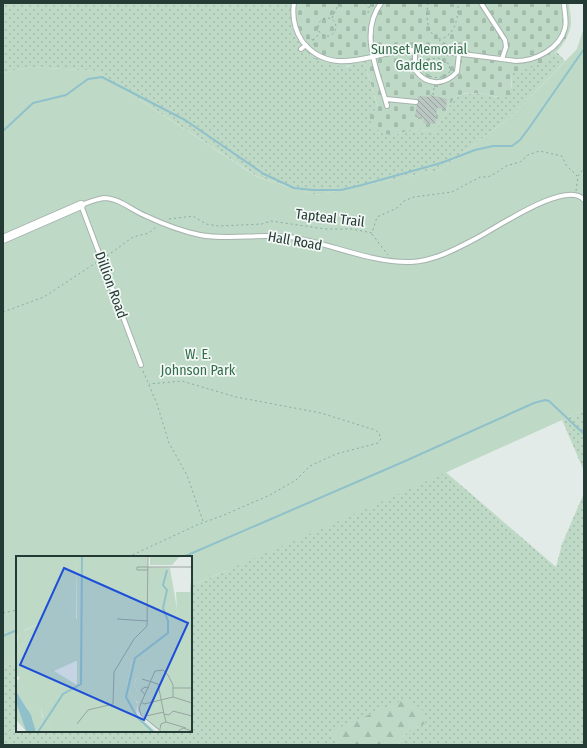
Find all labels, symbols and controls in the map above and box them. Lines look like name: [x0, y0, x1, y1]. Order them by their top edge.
park label: Sunset Memorial Gardens: [371, 41, 467, 74]
street label: Tapteal Trail: [294, 205, 366, 231]
street label: Hall Road: [266, 228, 324, 254]
street label: Dillion Road: [91, 249, 131, 321]
park label: W. E. Johnson Park: [161, 346, 236, 379]
inset map: [16, 556, 192, 732]

